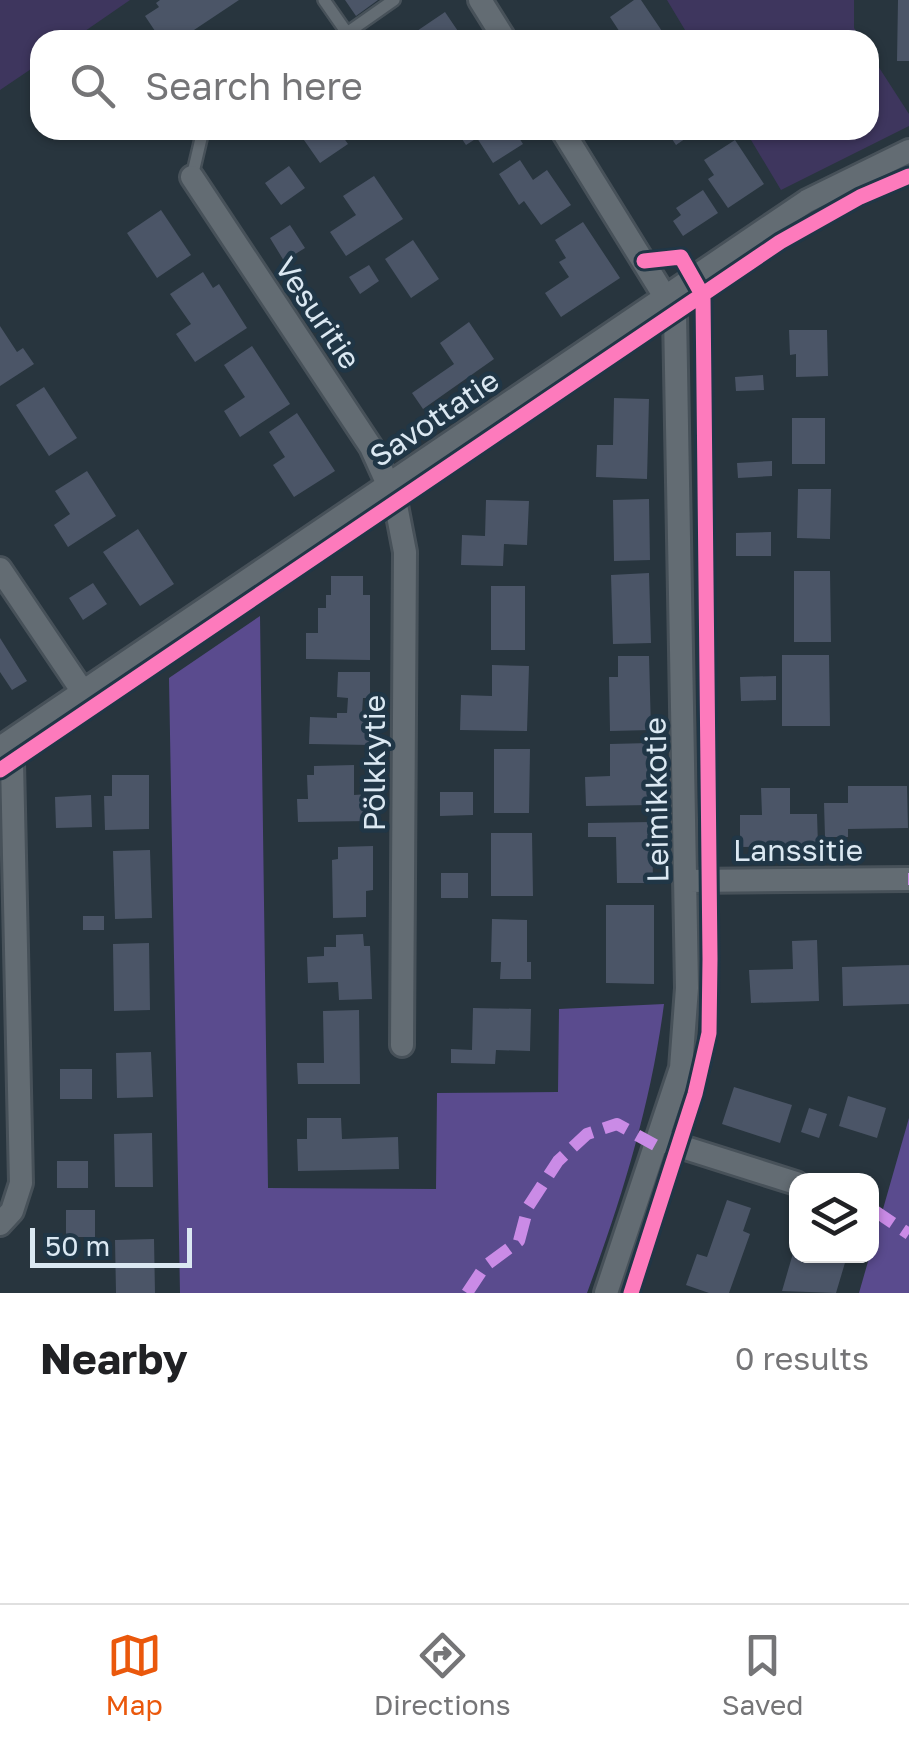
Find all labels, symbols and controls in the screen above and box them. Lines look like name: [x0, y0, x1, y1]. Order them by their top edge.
search box: [30, 30, 879, 140]
icon: search: [65, 58, 120, 113]
text: Search here: [145, 63, 363, 108]
street label: Vesuritie: [268, 250, 368, 376]
street label: Savottatie: [363, 362, 505, 474]
street label: Pölkkytie: [356, 695, 392, 831]
street label: Leimikkotie: [637, 717, 675, 883]
street label: Lanssitie: [733, 832, 863, 868]
map controls: [789, 1173, 879, 1263]
button: layers: [789, 1173, 879, 1263]
scale bar: [30, 1223, 192, 1268]
text: 50 m: [45, 1229, 110, 1262]
text: Nearby: [40, 1333, 188, 1383]
text: 0 results: [735, 1339, 869, 1377]
tab: Map: [106, 1628, 163, 1721]
tab: Directions: [374, 1628, 511, 1721]
tab: Saved: [722, 1628, 803, 1721]

